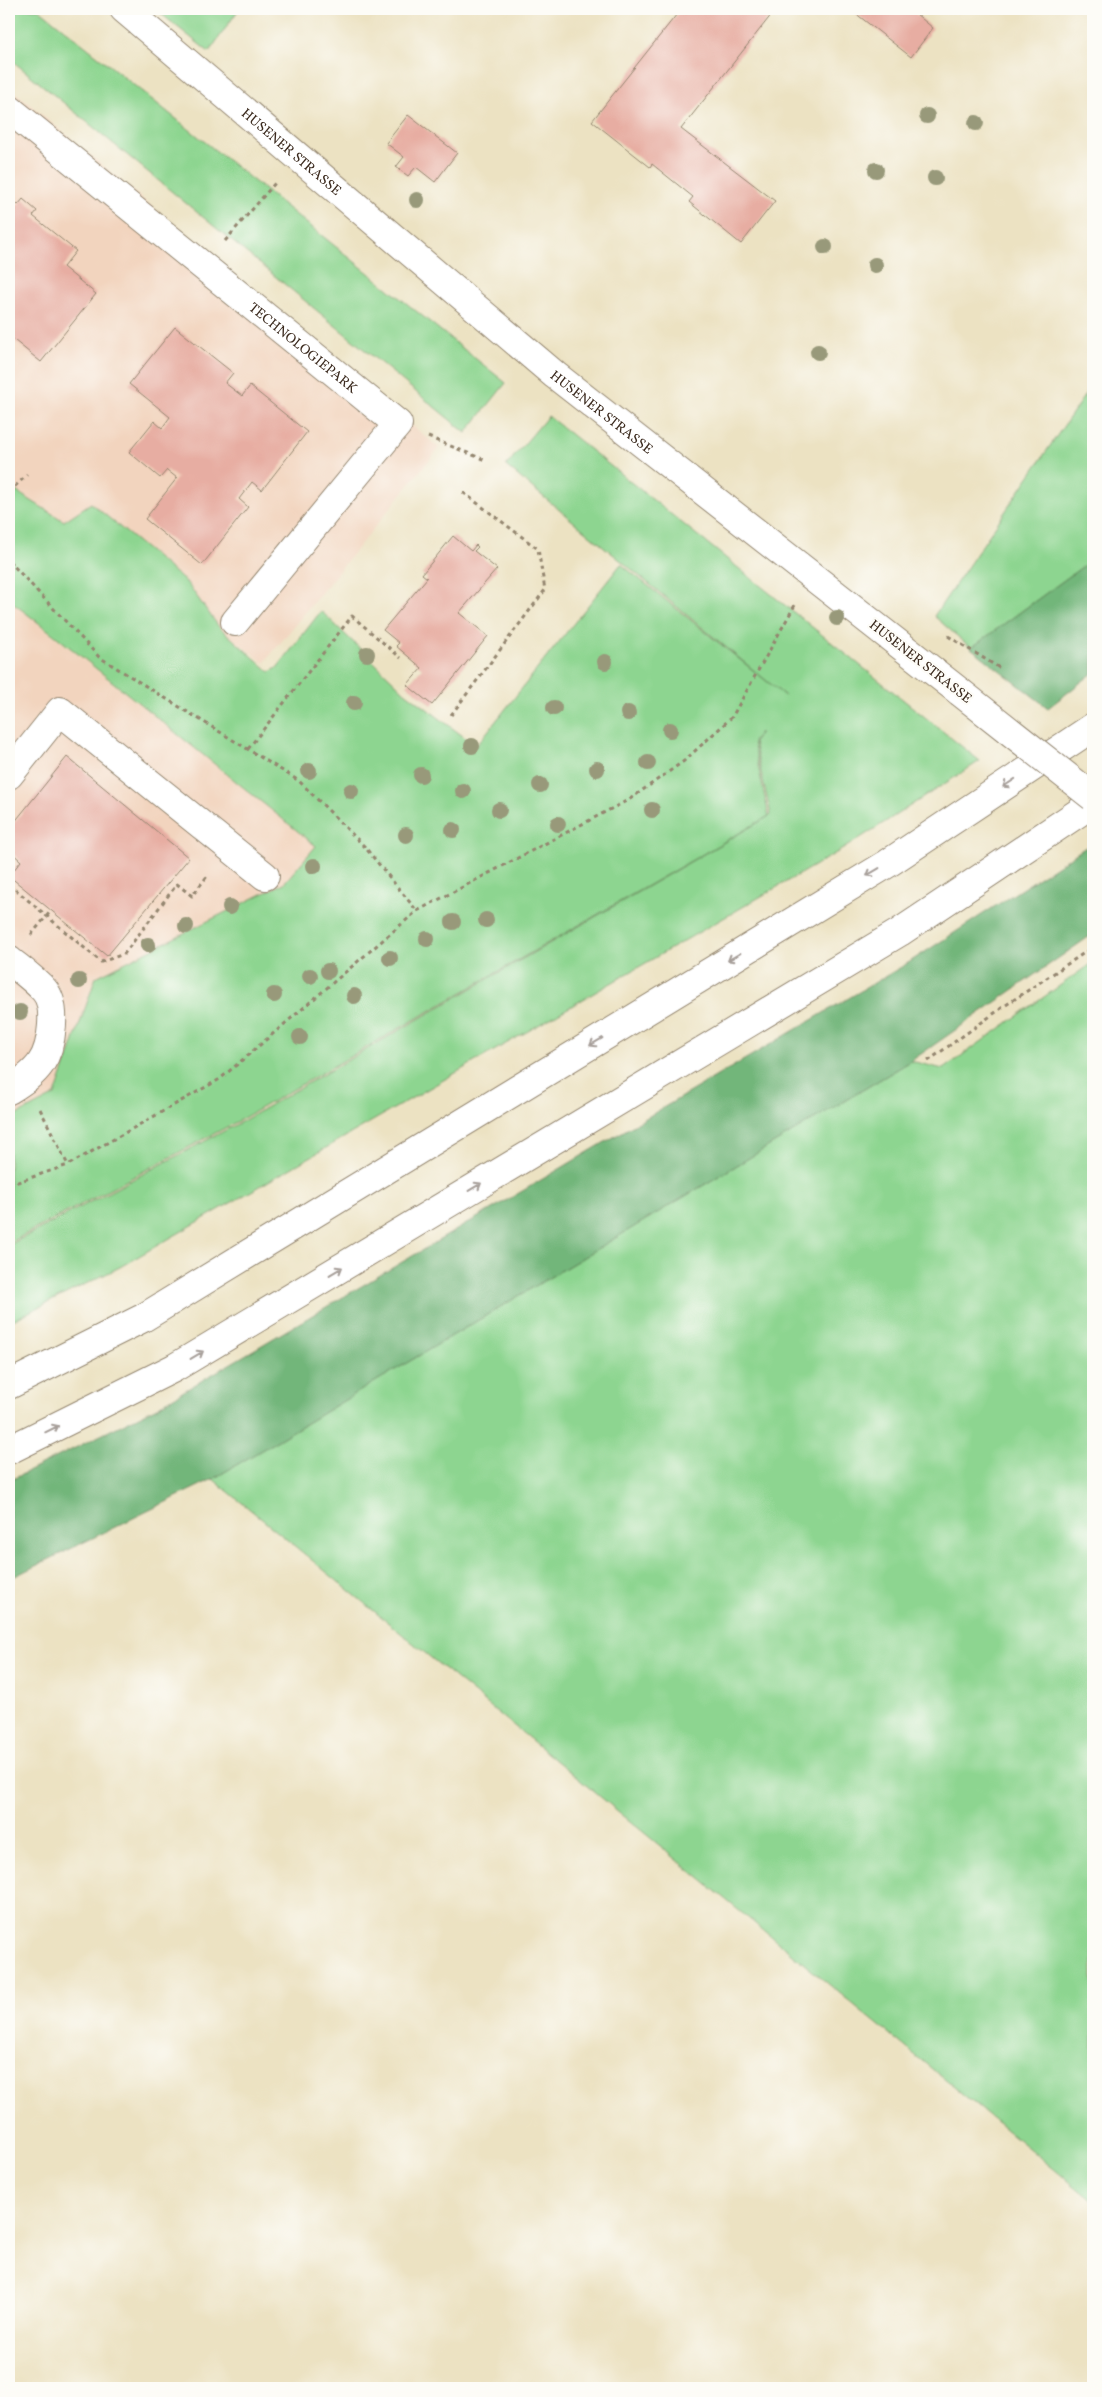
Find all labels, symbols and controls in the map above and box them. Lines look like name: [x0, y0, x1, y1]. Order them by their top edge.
street label: HUSENER STRASSE: [237, 105, 345, 200]
street label: TECHNOLOGIEPARK: [244, 299, 361, 399]
street label: HUSENER STRASSE: [546, 367, 656, 459]
street label: HUSENER STRASSE: [865, 616, 975, 708]
one-way arrow: [1002, 778, 1016, 788]
one-way arrow: [867, 868, 881, 878]
one-way arrow: [728, 953, 742, 963]
one-way arrow: [589, 1037, 603, 1047]
one-way arrow: [468, 1182, 482, 1192]
one-way arrow: [329, 1265, 343, 1275]
one-way arrow: [189, 1349, 203, 1359]
one-way arrow: [45, 1424, 60, 1434]

